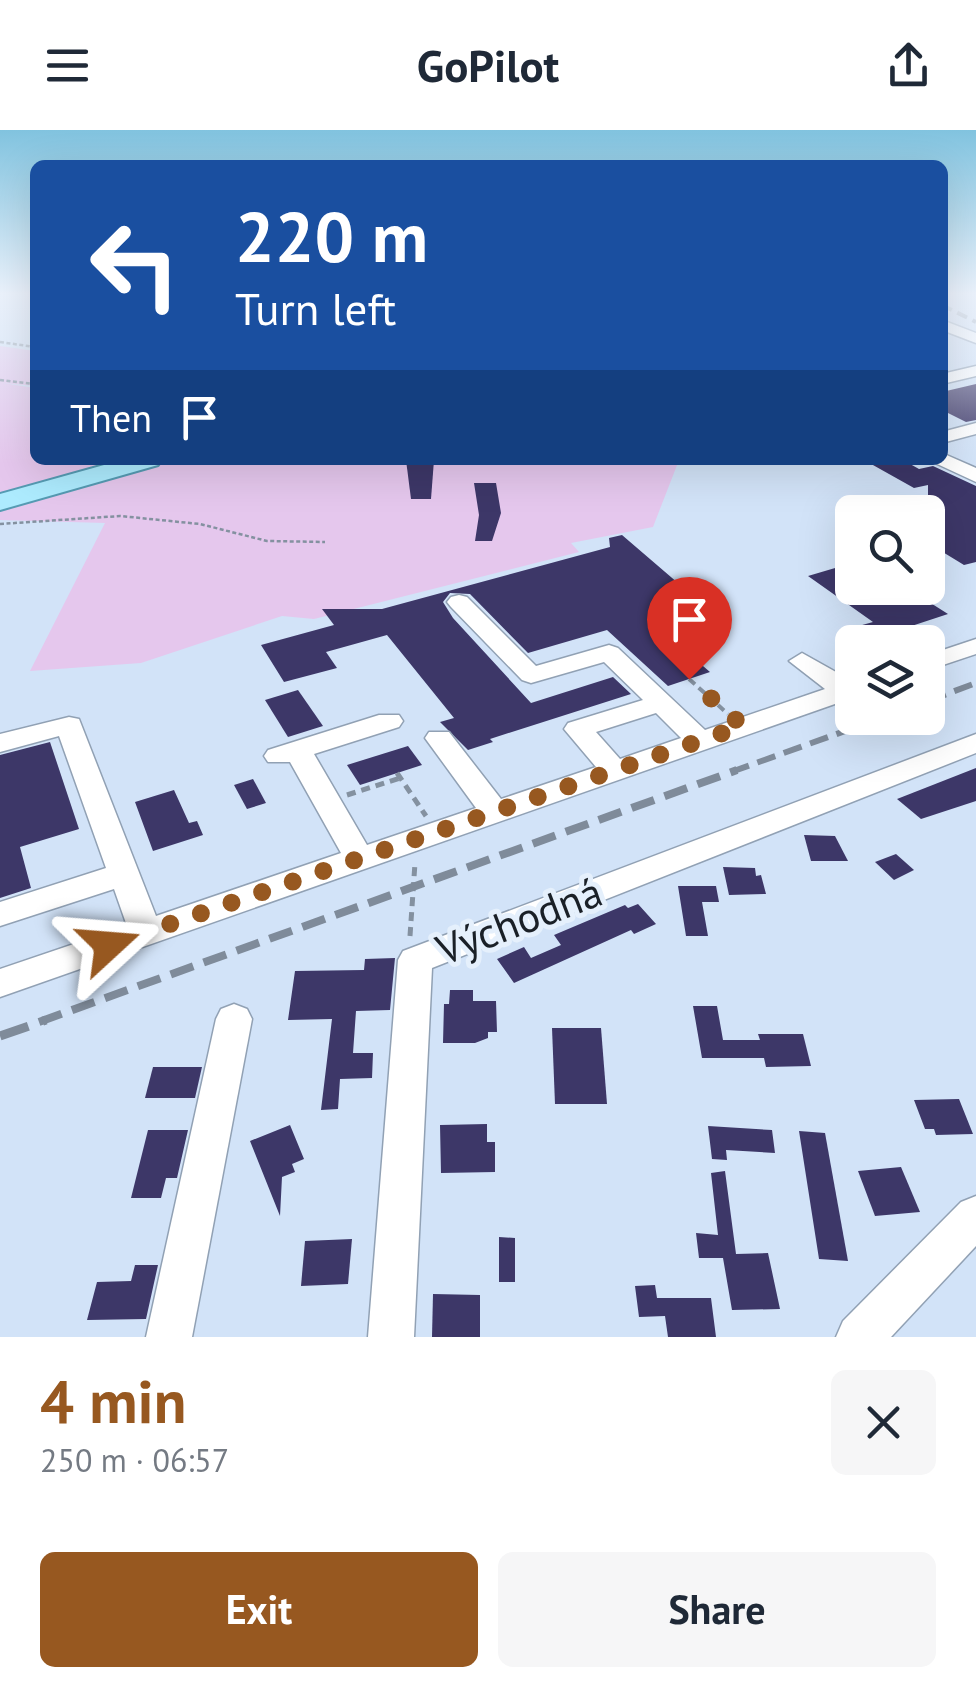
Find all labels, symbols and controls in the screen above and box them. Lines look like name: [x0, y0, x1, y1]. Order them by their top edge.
text: GoPilot: [417, 36, 559, 94]
icon: menu: [40, 38, 95, 93]
icon: share: [881, 38, 936, 93]
text: 220 m: [235, 191, 428, 281]
icon: left: [70, 200, 200, 330]
text: Turn left: [235, 279, 396, 337]
icon: arrive: [172, 390, 227, 445]
text: Then: [70, 393, 152, 442]
map controls: [835, 495, 945, 735]
button: search: [835, 495, 945, 605]
pin: [647, 577, 732, 680]
icon: arrive: [662, 592, 717, 647]
button: layers: [835, 625, 945, 735]
street label: Východná: [428, 863, 610, 977]
position arrow: [57, 893, 161, 997]
text: 4 min: [40, 1362, 186, 1440]
button: close: [831, 1370, 936, 1475]
text: 250 m · 06:57: [40, 1439, 229, 1481]
button: Exit: [40, 1552, 478, 1667]
button: Share: [498, 1552, 936, 1667]

